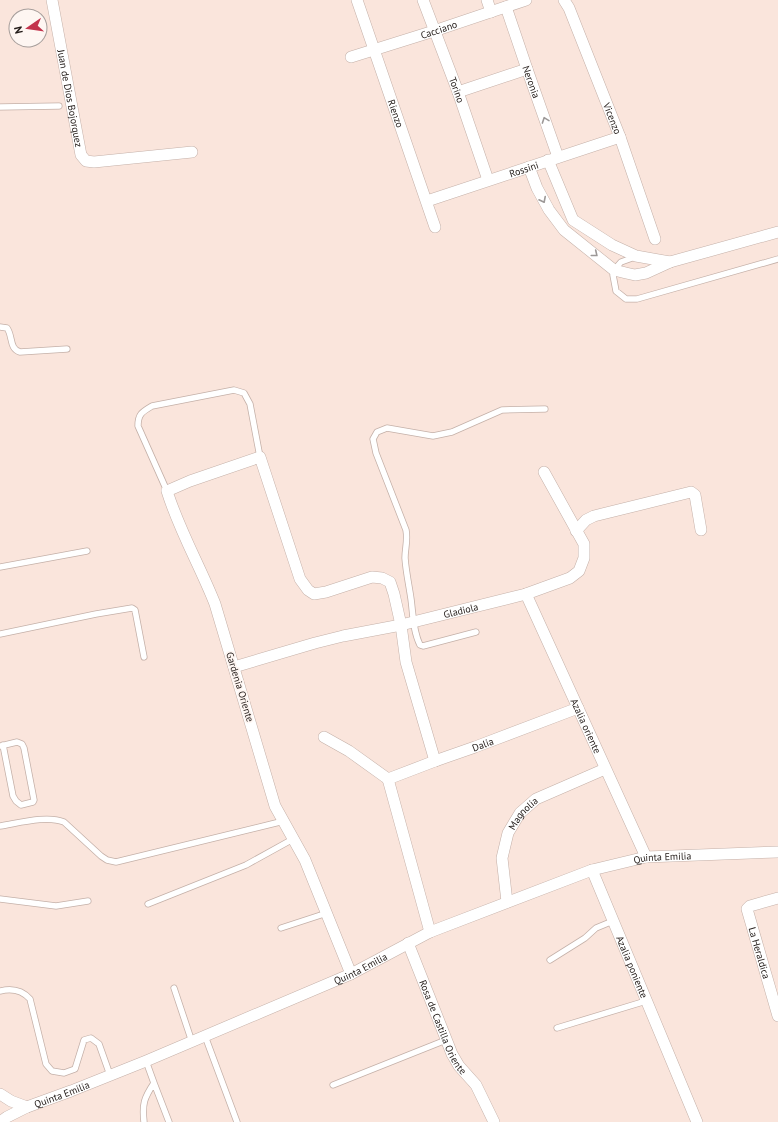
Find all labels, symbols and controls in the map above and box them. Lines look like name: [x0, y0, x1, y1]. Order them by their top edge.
north arrow: [8, 8, 48, 48]
street label: Cacciano: [419, 17, 459, 41]
text: N: [11, 25, 26, 35]
street label: Juan de Dios Bojorquez: [55, 47, 86, 148]
street label: Neronia: [520, 64, 543, 100]
street label: Torino: [446, 75, 468, 104]
street label: Rienzo: [385, 98, 407, 129]
street label: Vicenzo: [600, 100, 625, 136]
one-way arrow: [542, 117, 550, 124]
street label: Rossini: [507, 158, 540, 180]
one-way arrow: [539, 196, 546, 203]
one-way arrow: [590, 249, 597, 256]
street label: Gladiola: [442, 600, 480, 621]
street label: Gardenia Oriente: [223, 650, 257, 724]
street label: Azalia oriente: [568, 696, 604, 755]
street label: Dalia: [470, 734, 495, 754]
street label: Magnolia: [505, 794, 541, 832]
street label: Quinta Emilia: [632, 849, 692, 866]
street label: La Heraldica: [746, 925, 773, 980]
street label: Azalia poniente: [614, 934, 651, 1000]
street label: Quinta Emilia: [332, 950, 389, 987]
street label: Rosa de Castilla Oriente: [417, 978, 470, 1077]
street label: Quinta Emilia: [32, 1078, 91, 1110]

